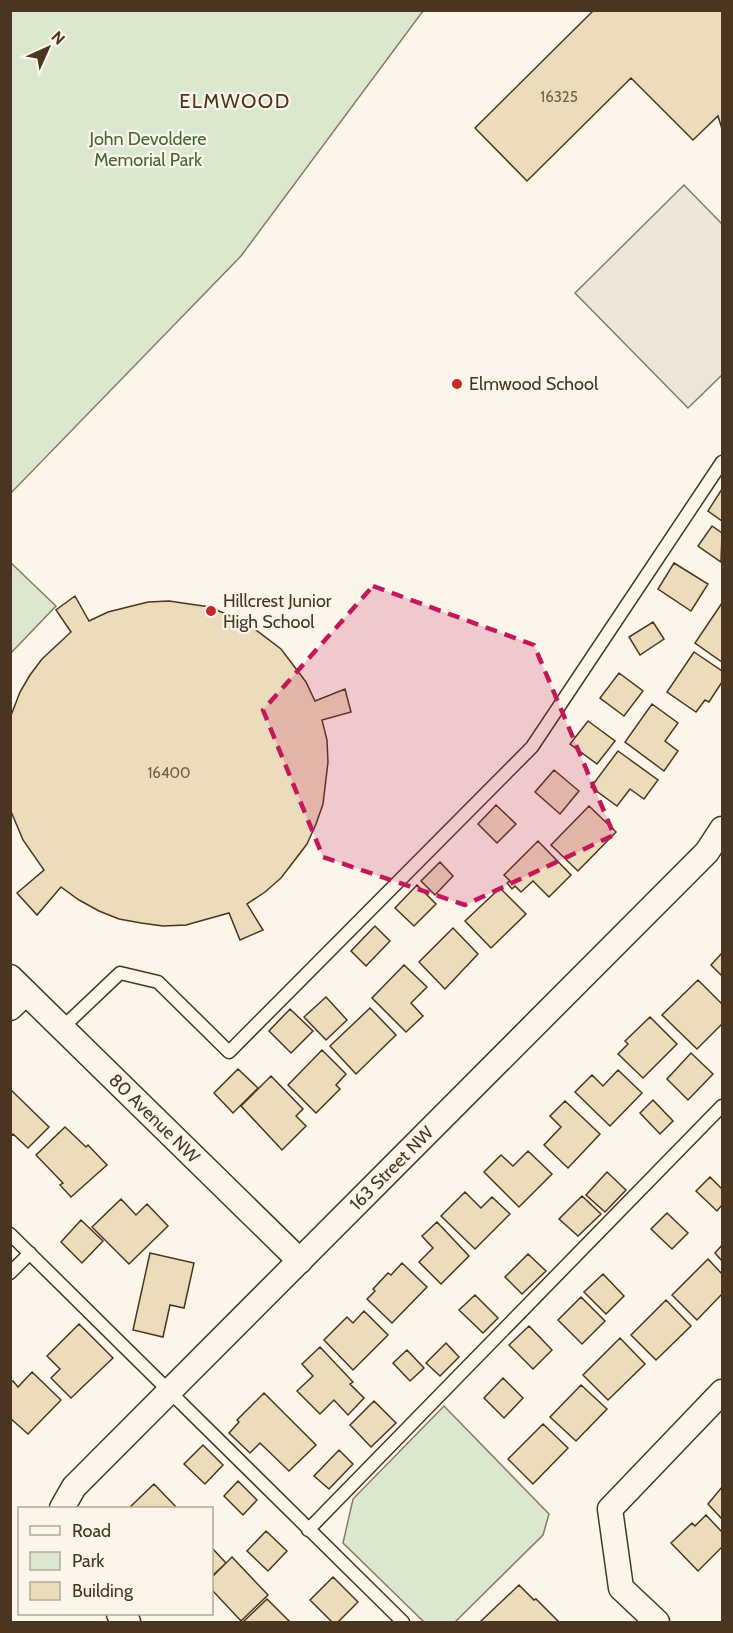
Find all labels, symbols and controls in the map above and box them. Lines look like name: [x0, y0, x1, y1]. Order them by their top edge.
north arrow: [18, 18, 78, 78]
text: N: [48, 27, 69, 48]
house number: 16325: [540, 88, 578, 106]
district label: ELMWOOD: [179, 89, 291, 113]
park label: John Devoldere Memorial Park: [89, 128, 206, 171]
place label: Elmwood School: [469, 373, 599, 395]
marker: Elmwood School: [450, 377, 464, 391]
place label: Hillcrest Junior High School: [223, 590, 332, 633]
marker: Hillcrest Junior High School: [204, 604, 218, 618]
house number: 16400: [147, 764, 191, 782]
street label: 80 Avenue NW: [104, 1069, 204, 1168]
street label: 163 Street NW: [345, 1122, 438, 1215]
legend: [18, 1507, 213, 1615]
text: Road: [72, 1520, 111, 1542]
text: Park: [72, 1550, 105, 1572]
text: Building: [72, 1580, 134, 1602]

